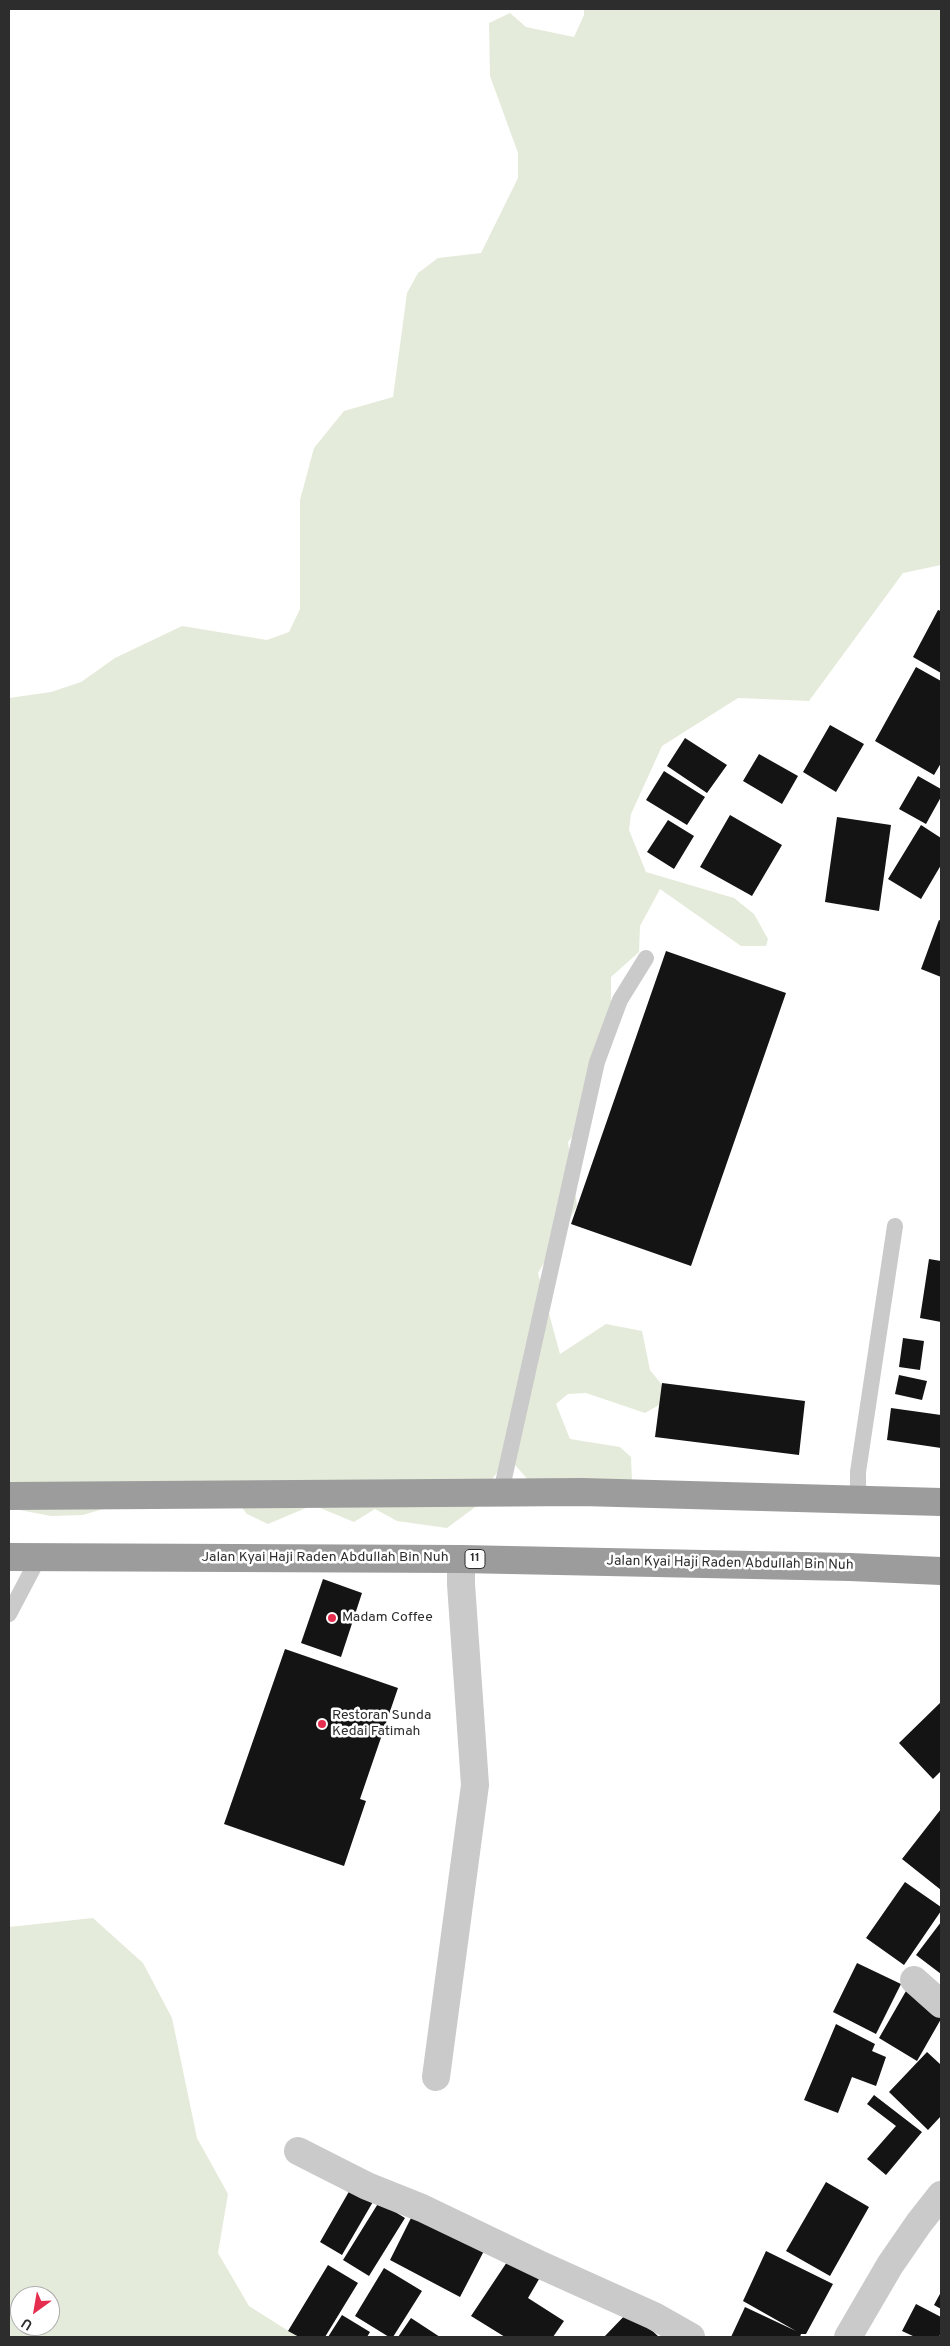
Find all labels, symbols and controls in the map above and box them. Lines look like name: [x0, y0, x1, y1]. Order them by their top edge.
street label: Jalan Kyai Haji Raden Abdullah Bin Nuh: [201, 1550, 449, 1566]
road number: 11: [465, 1550, 485, 1568]
street label: Jalan Kyai Haji Raden Abdullah Bin Nuh: [606, 1553, 854, 1575]
place label: Madam Coffee: [342, 1610, 433, 1626]
marker: Madam Coffee: [326, 1612, 338, 1624]
place label: Restoran Sunda Kedai Fatimah: [332, 1708, 431, 1740]
marker: Restoran Sunda Kedai Fatimah: [316, 1718, 328, 1730]
north arrow: [10, 2286, 60, 2336]
text: U: [19, 2313, 36, 2333]

